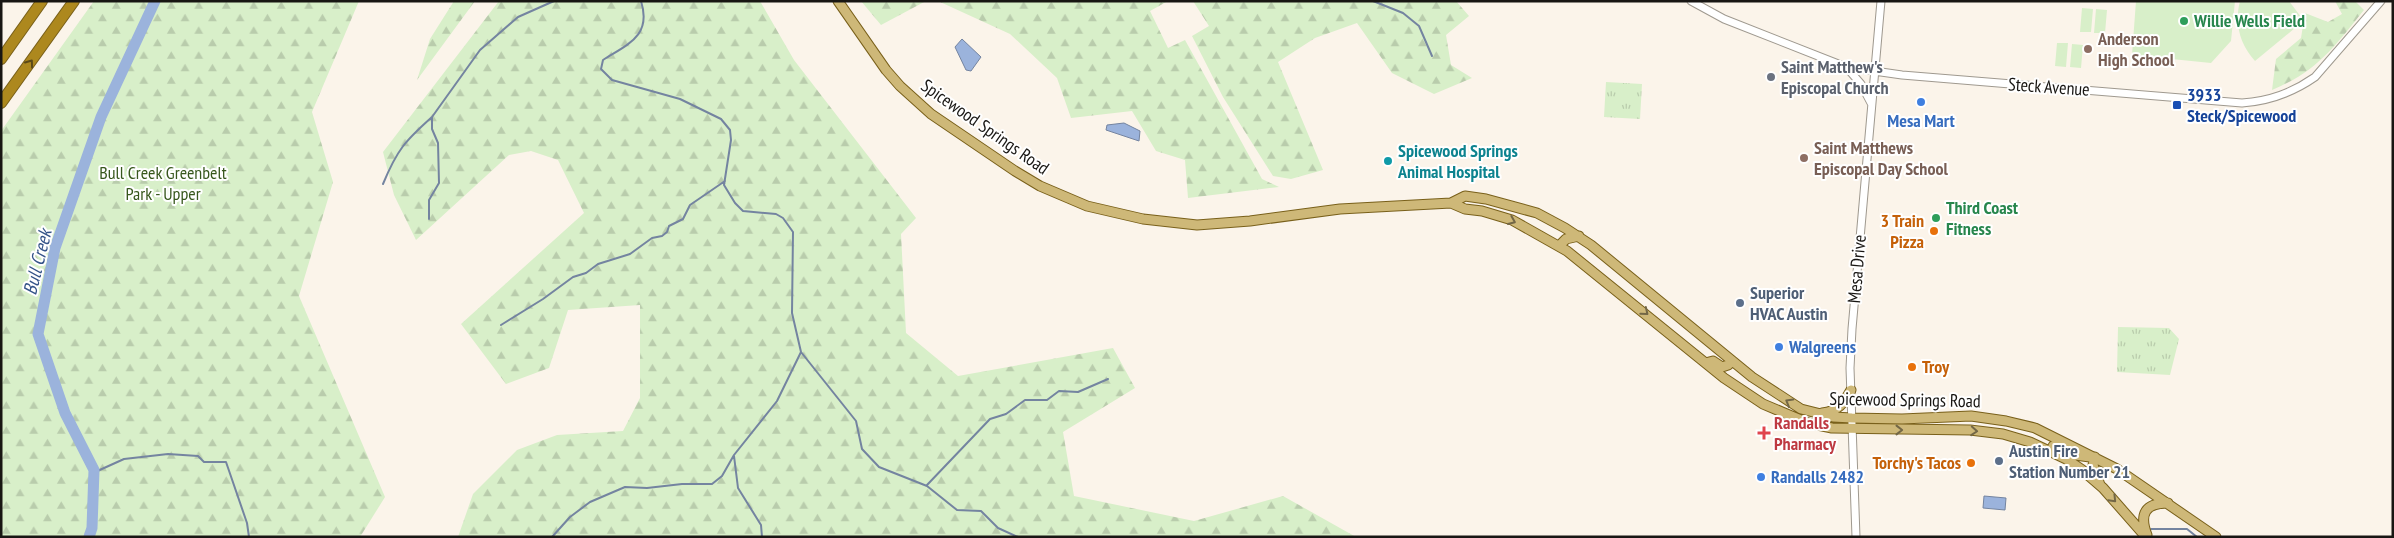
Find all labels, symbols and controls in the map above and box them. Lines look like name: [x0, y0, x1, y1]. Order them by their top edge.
place label: Willie Wells Field: [2193, 9, 2305, 32]
marker: Willie Wells Field: [2178, 15, 2190, 27]
place label: Anderson High School: [2097, 27, 2175, 71]
marker: Anderson High School: [2082, 43, 2094, 55]
place label: Saint Matthew's Episcopal Church: [1781, 55, 1889, 99]
one-way arrow: [24, 60, 32, 69]
marker: Saint Matthew's Episcopal Church: [1765, 71, 1777, 83]
street label: Steck Avenue: [2008, 72, 2091, 101]
street label: Spicewood Springs Road: [917, 74, 1054, 179]
place label: 3933 Steck/Spicewood: [2187, 83, 2296, 127]
marker: Mesa Mart: [1915, 96, 1927, 108]
marker: 3933 Steck/Spicewood: [2171, 99, 2183, 111]
place label: Mesa Mart: [1887, 109, 1955, 132]
place label: Saint Matthews Episcopal Day School: [1814, 136, 1948, 180]
place label: Spicewood Springs Animal Hospital: [1397, 139, 1518, 183]
marker: Saint Matthews Episcopal Day School: [1798, 152, 1810, 164]
marker: Spicewood Springs Animal Hospital: [1382, 155, 1394, 167]
park label: Bull Creek Greenbelt Park - Upper: [99, 161, 227, 205]
place label: Third Coast Fitness: [1946, 196, 2019, 240]
place label: 3 Train Pizza: [1880, 209, 1924, 253]
marker: Third Coast Fitness: [1930, 212, 1942, 224]
one-way arrow: [1507, 214, 1516, 225]
water label: Bull Creek: [17, 224, 57, 297]
marker: 3 Train Pizza: [1928, 225, 1940, 237]
street label: Mesa Drive: [1842, 234, 1871, 304]
place label: Superior HVAC Austin: [1750, 281, 1828, 325]
marker: Superior HVAC Austin: [1734, 297, 1746, 309]
one-way arrow: [1639, 307, 1648, 315]
place label: Walgreens: [1788, 335, 1856, 358]
marker: Walgreens: [1773, 341, 1785, 353]
place label: Troy: [1922, 355, 1950, 378]
marker: Troy: [1906, 361, 1918, 373]
street label: Spicewood Springs Road: [1829, 387, 1981, 412]
one-way arrow: [1785, 398, 1794, 408]
place label: Randalls Pharmacy: [1774, 411, 1837, 455]
one-way arrow: [1895, 425, 1903, 435]
one-way arrow: [1970, 425, 1978, 436]
marker: Randalls Pharmacy: [1758, 427, 1770, 439]
place label: Austin Fire Station Number 21: [2008, 439, 2130, 483]
place label: Torchy's Tacos: [1872, 451, 1961, 474]
marker: Austin Fire Station Number 21: [1993, 455, 2005, 467]
marker: Torchy's Tacos: [1965, 457, 1977, 469]
place label: Randalls 2482: [1771, 465, 1864, 488]
marker: Randalls 2482: [1755, 471, 1767, 483]
one-way arrow: [2107, 493, 2116, 502]

